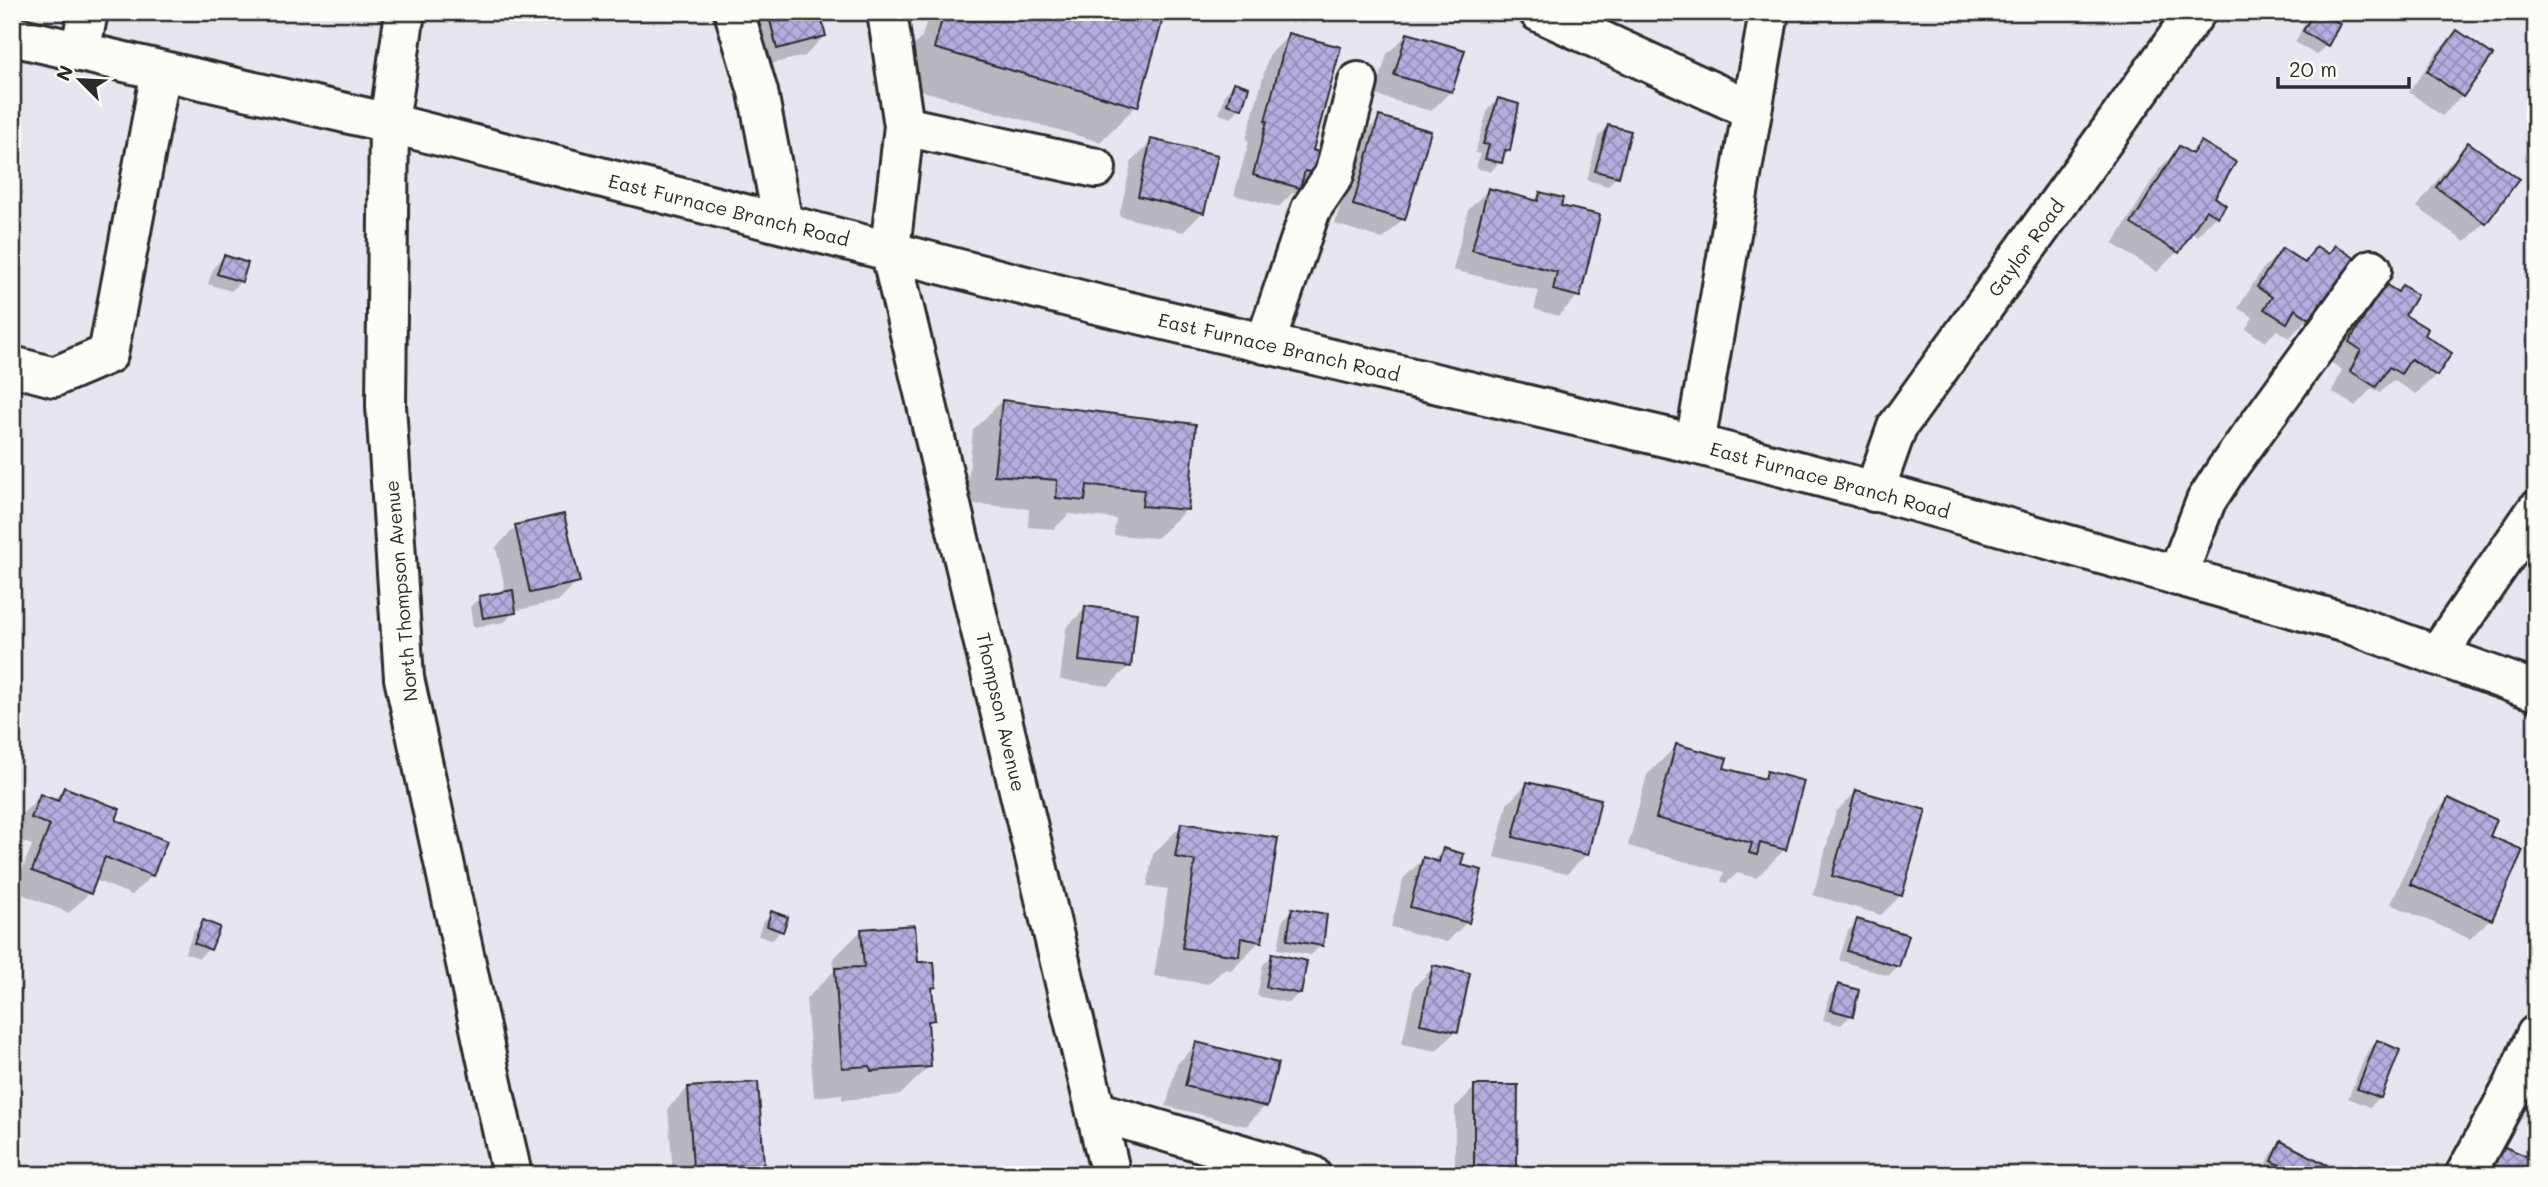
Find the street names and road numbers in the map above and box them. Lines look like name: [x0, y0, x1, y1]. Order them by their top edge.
street label: East Furnace Branch Road: [606, 167, 852, 252]
street label: Gaylor Road: [1982, 194, 2069, 302]
street label: East Furnace Branch Road: [1156, 307, 1402, 387]
street label: East Furnace Branch Road: [1707, 435, 1953, 524]
street label: North Thompson Avenue: [378, 479, 423, 703]
street label: Thompson Avenue: [971, 630, 1032, 794]

